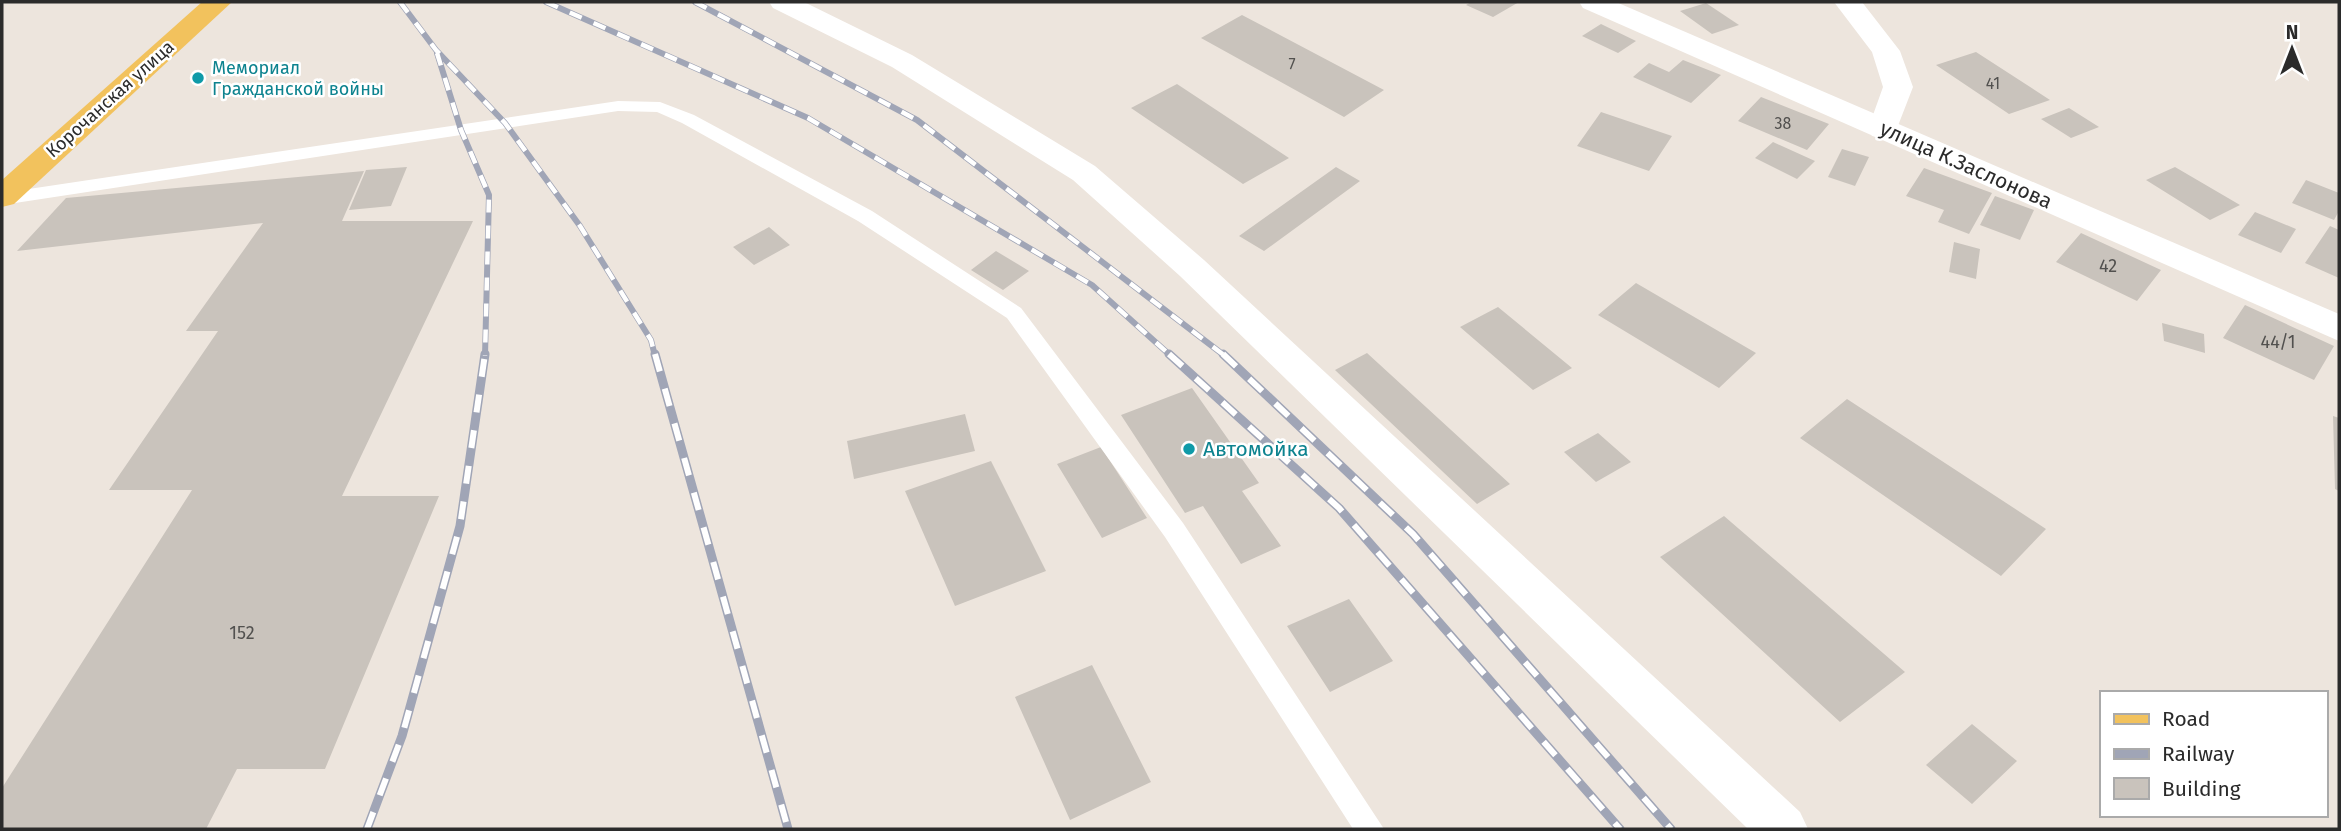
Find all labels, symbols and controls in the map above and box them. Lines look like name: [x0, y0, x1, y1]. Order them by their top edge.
north arrow: [2257, 14, 2327, 84]
text: N: [2286, 21, 2298, 44]
street label: Корочанская улица: [41, 36, 179, 162]
house number: 7: [1288, 55, 1296, 74]
place label: Мемориал Гражданской войны: [212, 57, 384, 100]
marker: Мемориал Гражданской войны: [190, 70, 206, 86]
house number: 41: [1986, 74, 2000, 93]
house number: 38: [1775, 114, 1792, 133]
street label: улица К.Заслонова: [1876, 115, 2056, 215]
house number: 42: [2099, 255, 2117, 277]
house number: 44/1: [2261, 331, 2295, 353]
place label: Автомойка: [1203, 436, 1309, 462]
marker: Автомойка: [1181, 441, 1197, 457]
house number: 152: [229, 622, 255, 644]
legend: [2100, 691, 2327, 817]
text: Road: [2162, 706, 2210, 732]
text: Railway: [2162, 741, 2235, 767]
text: Building: [2162, 776, 2241, 802]

